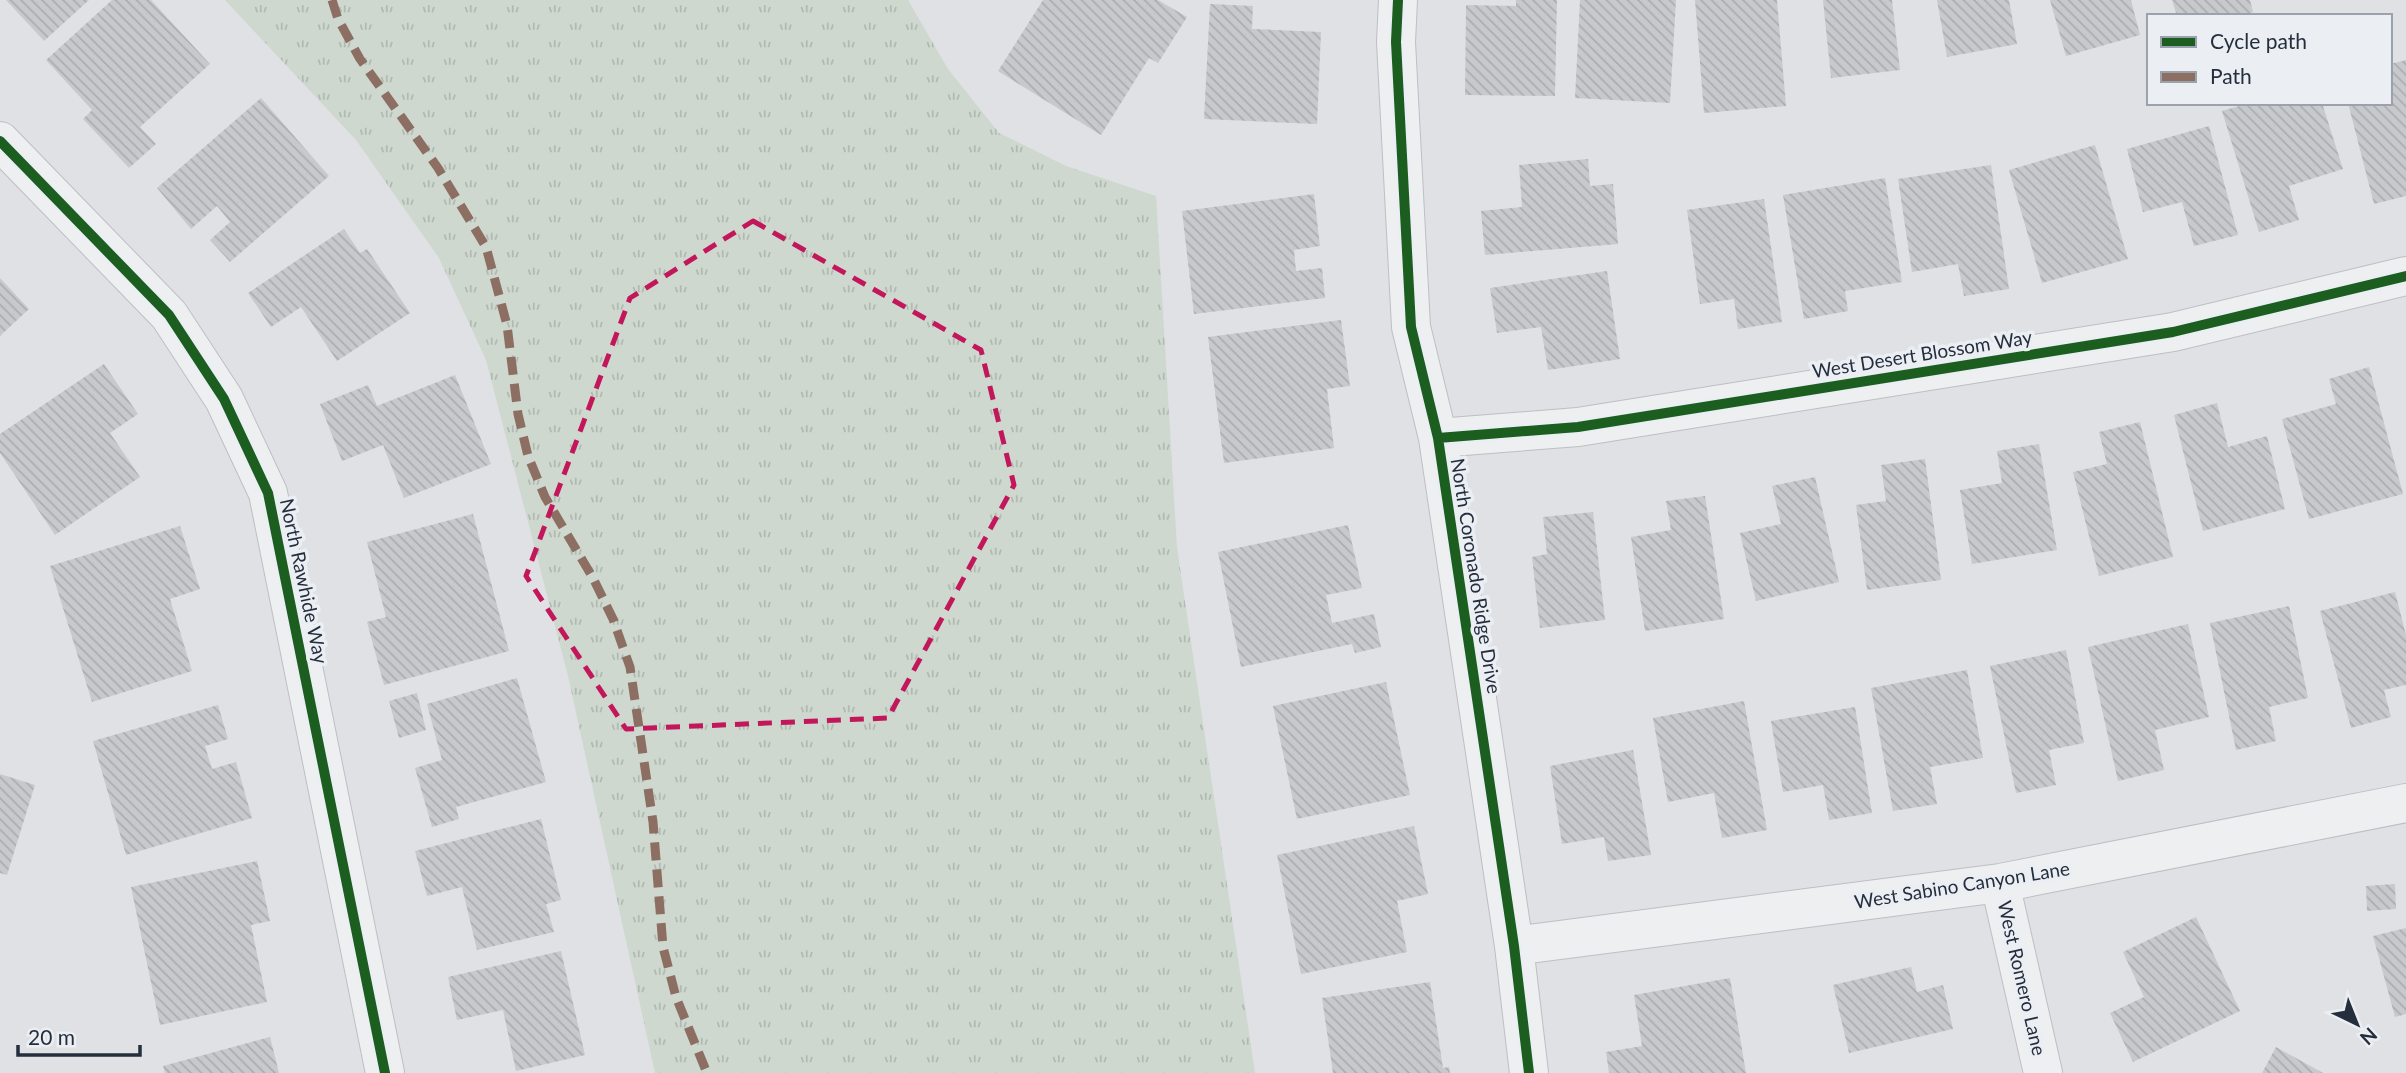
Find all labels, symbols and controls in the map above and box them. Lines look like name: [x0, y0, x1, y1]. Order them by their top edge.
legend: [2147, 14, 2392, 105]
text: Cycle path: [2210, 28, 2307, 53]
text: Path: [2210, 63, 2252, 88]
street label: West Desert Blossom Way: [1810, 325, 2034, 382]
street label: North Coronado Ridge Drive: [1447, 457, 1506, 695]
street label: North Rawhide Way: [276, 496, 333, 666]
street label: West Sabino Canyon Lane: [1853, 856, 2071, 913]
street label: West Romero Lane: [1993, 898, 2051, 1058]
north arrow: [2322, 989, 2392, 1059]
scale bar: [18, 1014, 140, 1058]
text: N: [2356, 1023, 2382, 1050]
text: 20 m: [28, 1024, 75, 1049]

